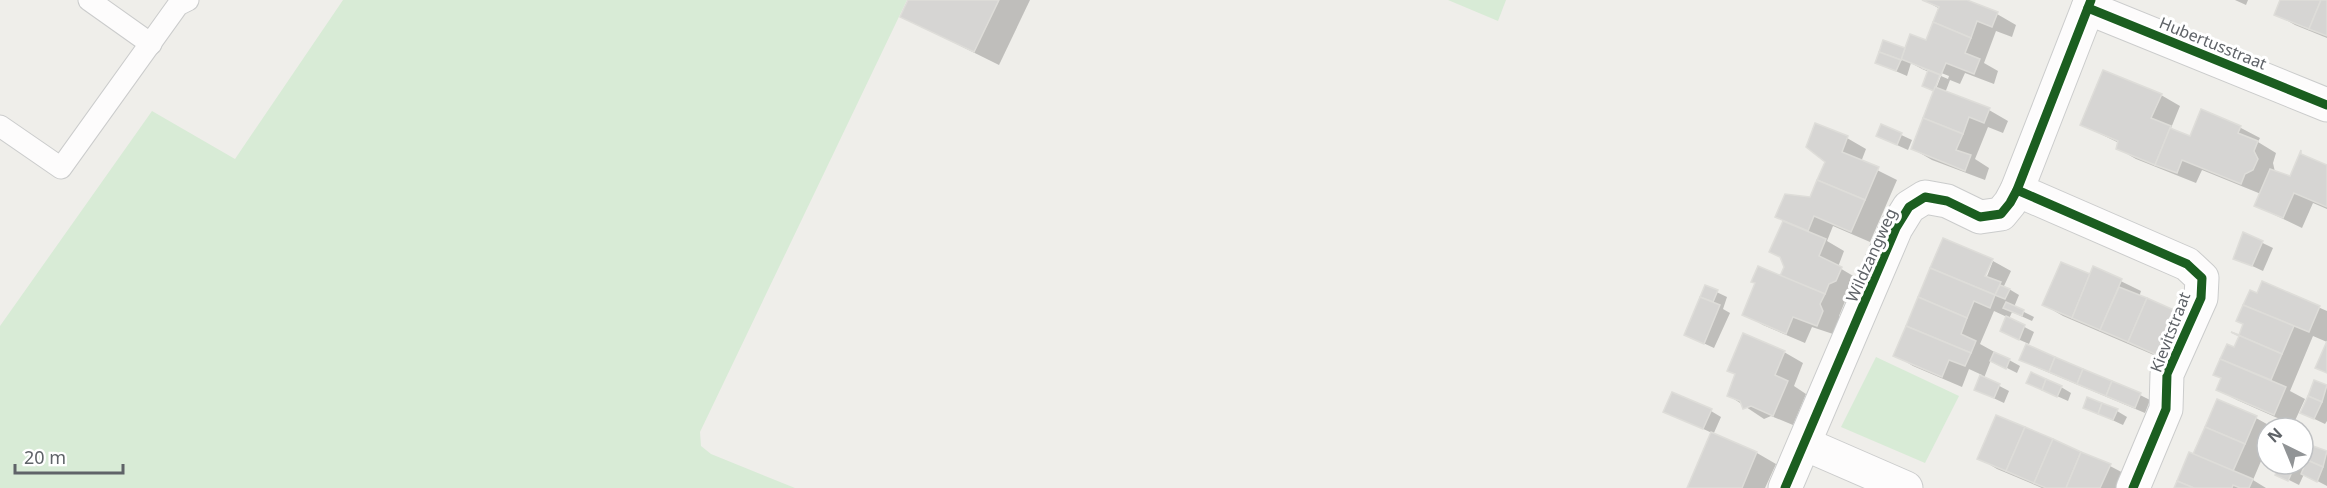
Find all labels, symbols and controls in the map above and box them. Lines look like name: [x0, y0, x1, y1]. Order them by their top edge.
street label: Hubertusstraat: [2156, 11, 2270, 75]
street label: Wildzangweg: [1840, 205, 1902, 305]
street label: Kievitstraat: [2145, 289, 2195, 375]
north arrow: [2255, 416, 2315, 476]
text: N: [2263, 423, 2287, 448]
scale bar: [15, 437, 123, 475]
text: 20 m: [24, 445, 66, 469]

